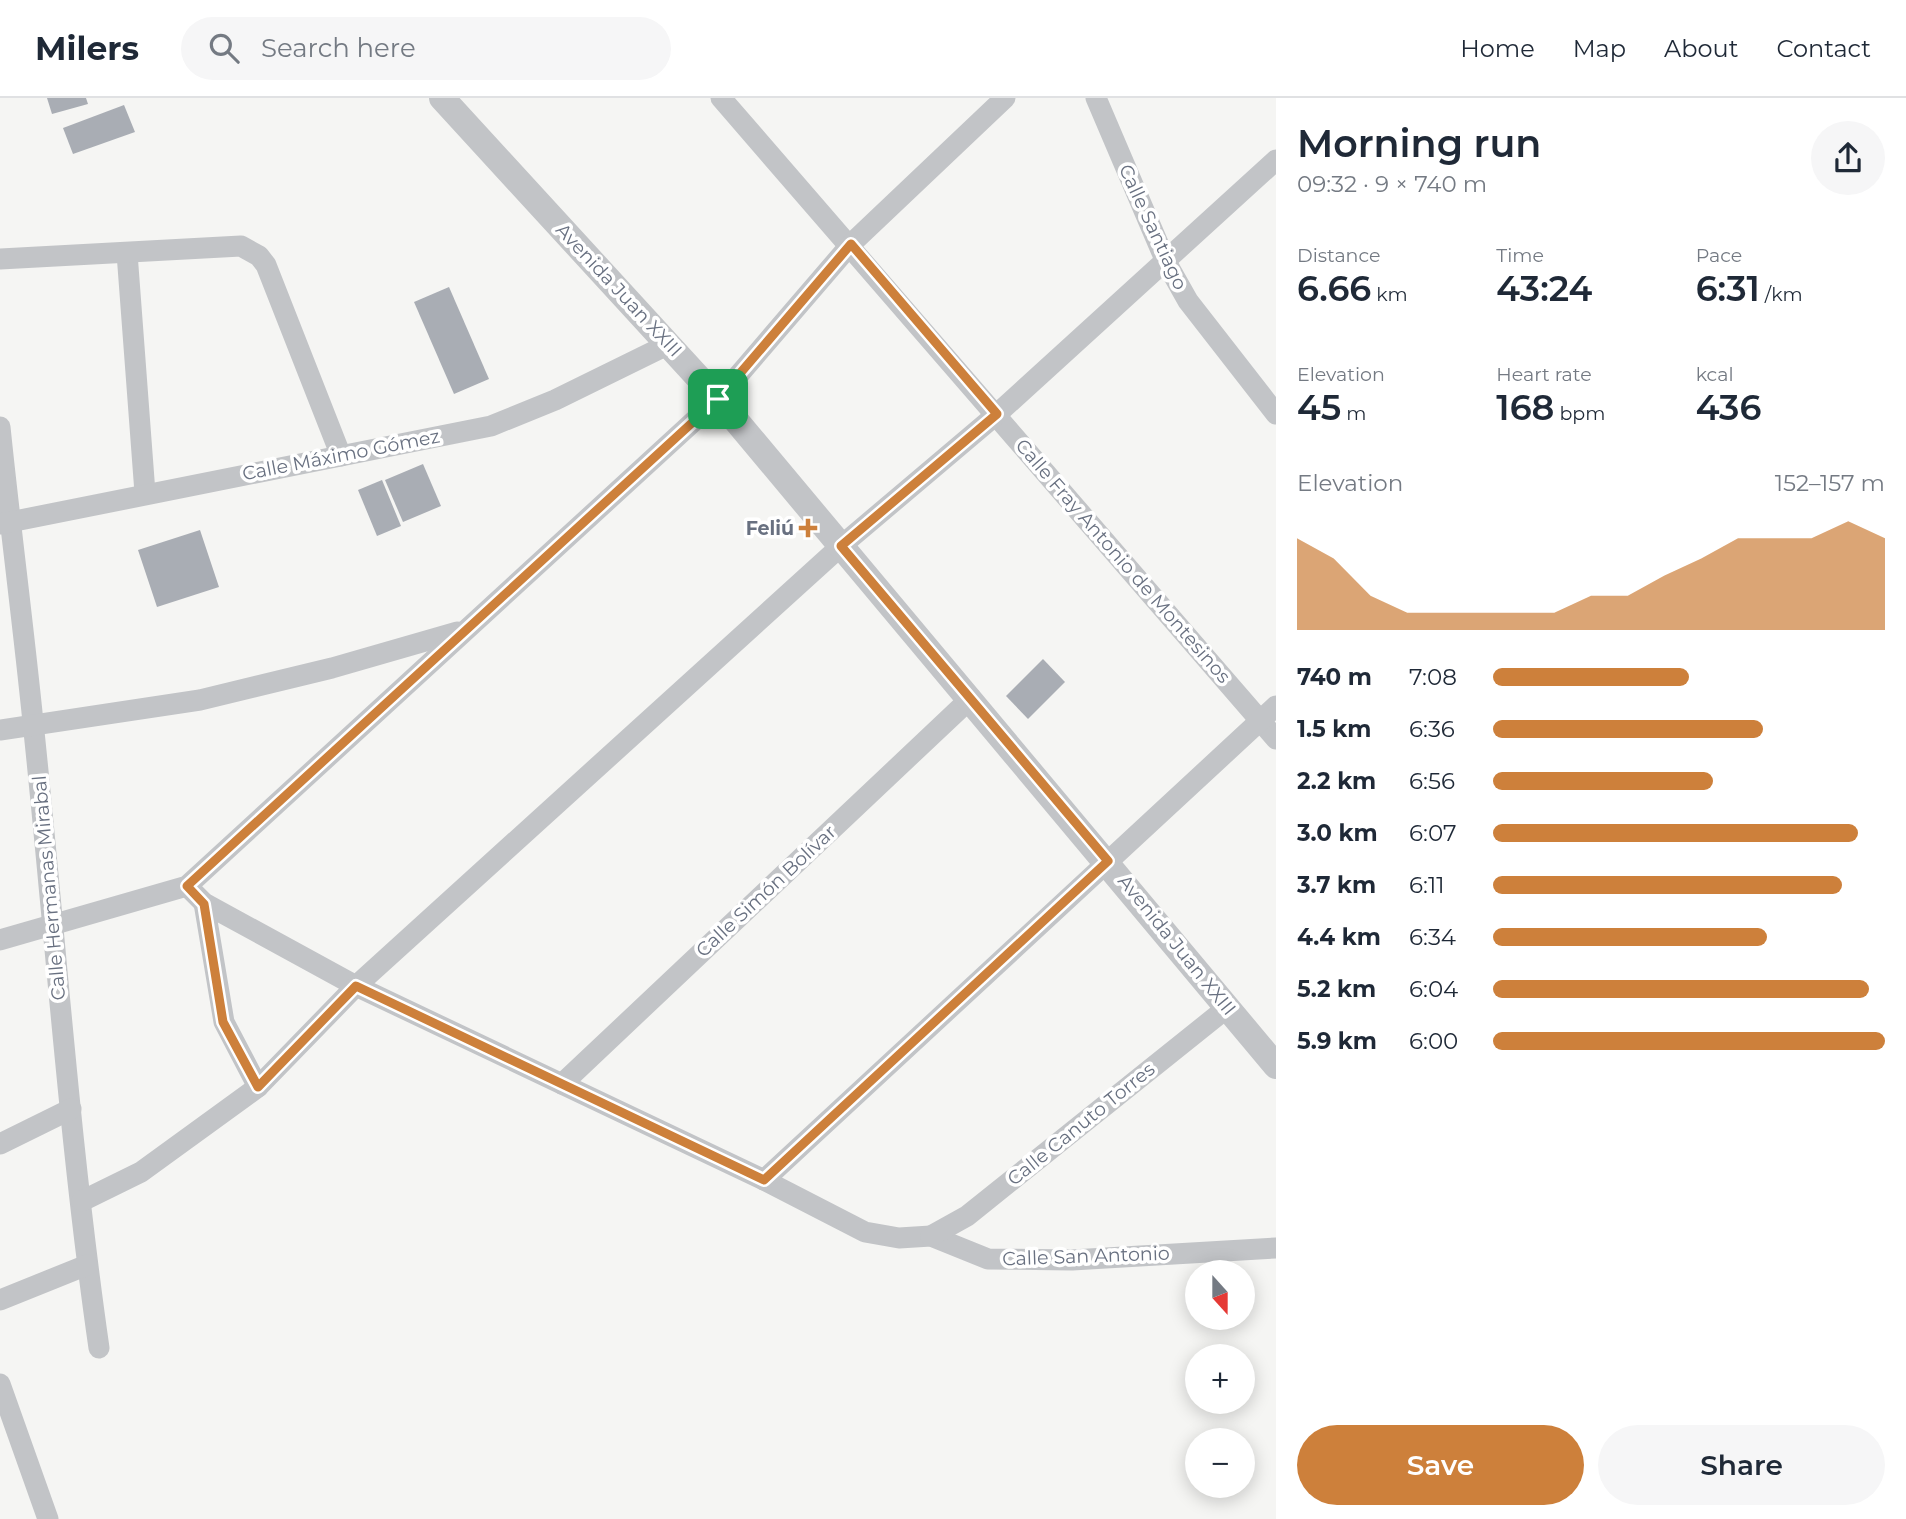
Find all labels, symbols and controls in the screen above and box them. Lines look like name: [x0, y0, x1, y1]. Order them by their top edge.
search box: [181, 17, 671, 80]
text: Milers: [35, 28, 139, 68]
icon: search: [205, 29, 243, 67]
text: Search here: [261, 32, 416, 64]
text: Home: [1460, 34, 1535, 63]
text: Map: [1573, 34, 1626, 63]
text: About: [1664, 34, 1738, 63]
text: Contact: [1776, 34, 1871, 63]
text: Morning run: [1297, 120, 1541, 167]
button: share: [1811, 121, 1885, 195]
street label: Calle Santiago: [1114, 161, 1192, 294]
text: 09:32 · 9 × 740 m: [1297, 170, 1487, 198]
street label: Avenida Juan XXIII: [551, 218, 687, 362]
text: Distance: [1297, 244, 1380, 267]
text: Time: [1496, 244, 1544, 267]
text: Pace: [1696, 244, 1742, 267]
text: 6.66: [1297, 267, 1371, 310]
text: 43:24: [1496, 267, 1592, 310]
text: 6:31: [1696, 267, 1760, 310]
text: km: [1371, 283, 1408, 306]
text: /km: [1760, 283, 1803, 306]
text: Elevation: [1297, 363, 1385, 386]
text: Heart rate: [1496, 363, 1592, 386]
text: kcal: [1696, 363, 1734, 386]
pin: [688, 369, 748, 429]
icon: arrive: [699, 380, 737, 418]
text: 45: [1297, 386, 1341, 429]
text: 168: [1496, 386, 1554, 429]
text: 436: [1696, 386, 1761, 429]
text: m: [1341, 402, 1366, 425]
text: bpm: [1554, 402, 1605, 425]
street label: Calle Máximo Gómez: [240, 425, 442, 485]
street label: Calle Fray Antonio de Montesinos: [1011, 434, 1235, 688]
text: Elevation: [1297, 469, 1403, 497]
text: 152–157 m: [1775, 469, 1885, 497]
place label: Feliú: [746, 517, 794, 540]
marker: Feliú: [800, 520, 816, 536]
text: 740 m: [1297, 663, 1372, 691]
text: 7:08: [1409, 663, 1457, 691]
text: 1.5 km: [1297, 715, 1371, 743]
text: 6:36: [1409, 715, 1455, 743]
text: 2.2 km: [1297, 767, 1376, 795]
text: 6:56: [1409, 767, 1455, 795]
street label: Calle Hermanas Mirabal: [28, 775, 70, 1001]
text: 3.0 km: [1297, 819, 1378, 847]
text: 6:07: [1409, 819, 1456, 847]
street label: Calle Simón Bolívar: [691, 820, 841, 962]
street label: Avenida Juan XXIII: [1113, 870, 1241, 1020]
text: 3.7 km: [1297, 871, 1376, 899]
text: 6:11: [1409, 871, 1445, 899]
text: 4.4 km: [1297, 923, 1381, 951]
text: 6:34: [1409, 923, 1456, 951]
text: 5.2 km: [1297, 975, 1376, 1003]
text: 6:04: [1409, 975, 1458, 1003]
text: 5.9 km: [1297, 1027, 1377, 1055]
text: 6:00: [1409, 1027, 1458, 1055]
street label: Calle Canuto Torres: [1003, 1057, 1159, 1191]
street label: Calle San Antonio: [1002, 1242, 1170, 1270]
north arrow: [1185, 1260, 1255, 1330]
map controls: [1185, 1260, 1255, 1498]
button: +: [1185, 1344, 1255, 1414]
button: Save: [1297, 1425, 1584, 1505]
button: Share: [1598, 1425, 1885, 1505]
button: −: [1185, 1428, 1255, 1498]

